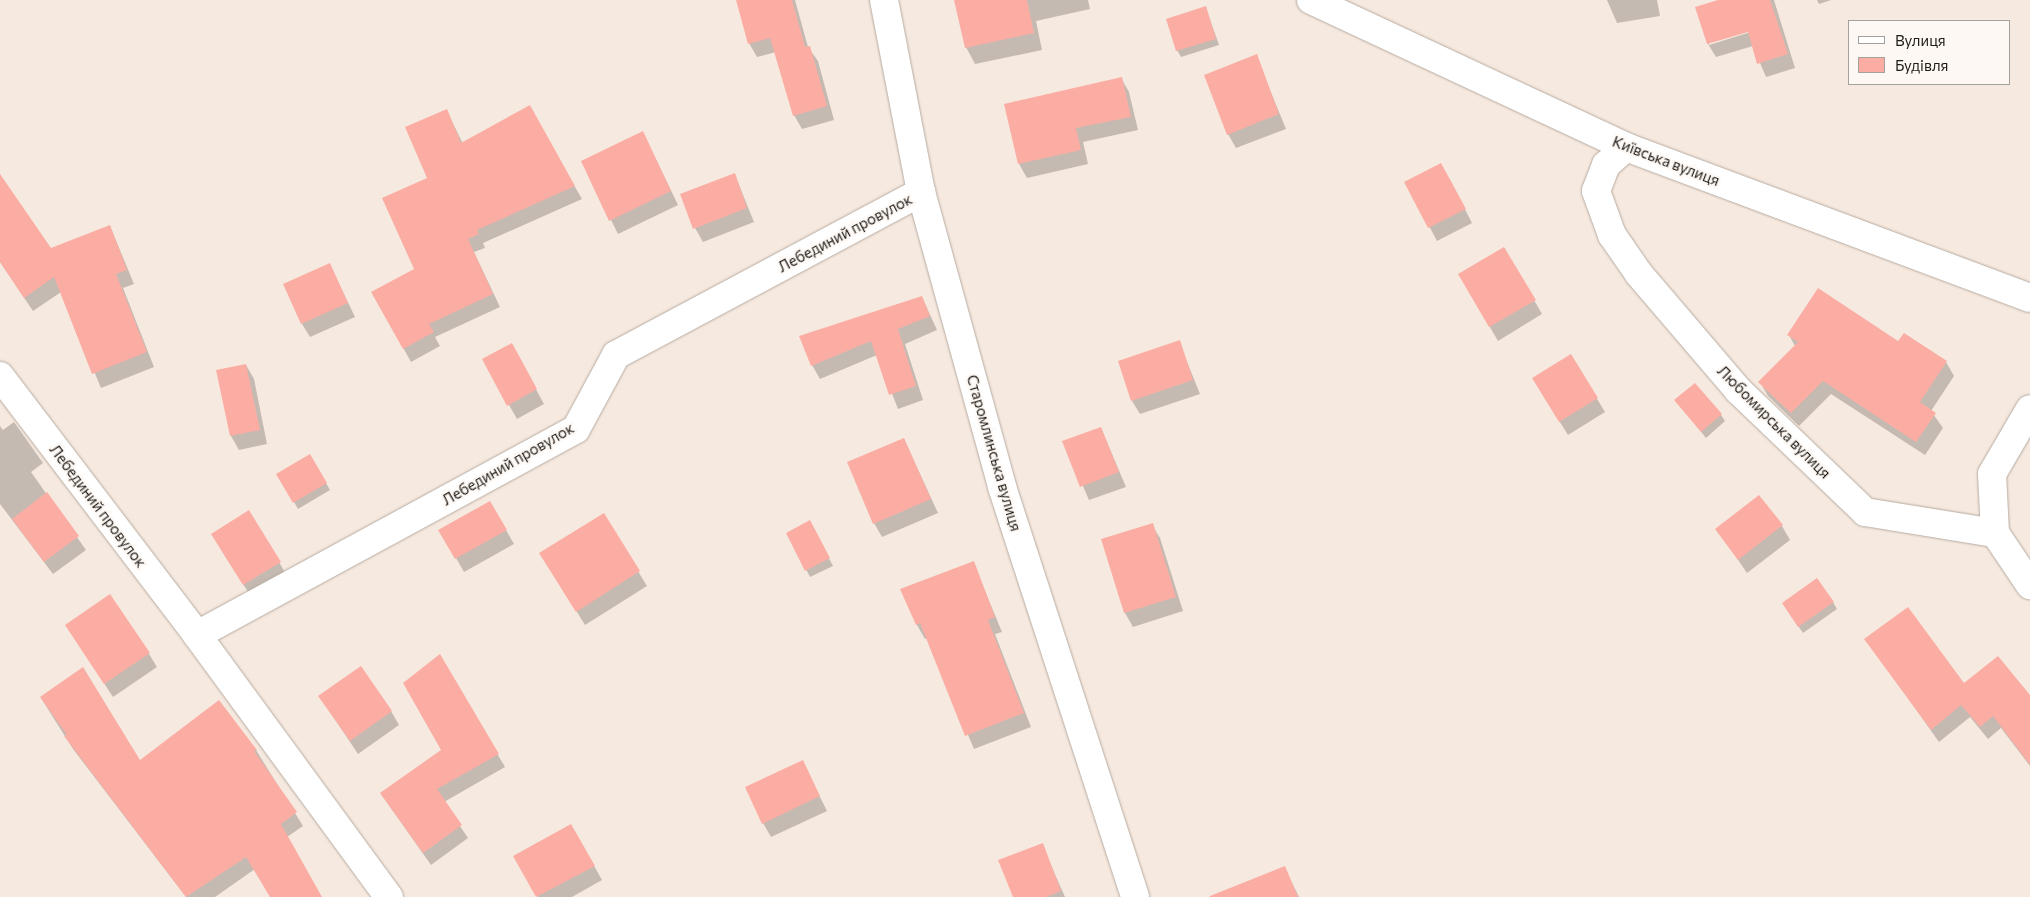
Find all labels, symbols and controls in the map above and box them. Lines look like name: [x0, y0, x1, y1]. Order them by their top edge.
legend: [1848, 20, 2010, 85]
text: Вулиця: [1895, 31, 1946, 49]
text: Будівля: [1895, 56, 1948, 74]
street label: Київська вулиця: [1610, 132, 1722, 190]
street label: Лебединий провулок: [775, 190, 915, 276]
street label: Любомирська вулиця: [1714, 362, 1834, 482]
street label: Старомлинська вулиця: [963, 373, 1025, 533]
street label: Лебединий провулок: [439, 419, 577, 509]
street label: Лебединий провулок: [46, 441, 150, 571]

